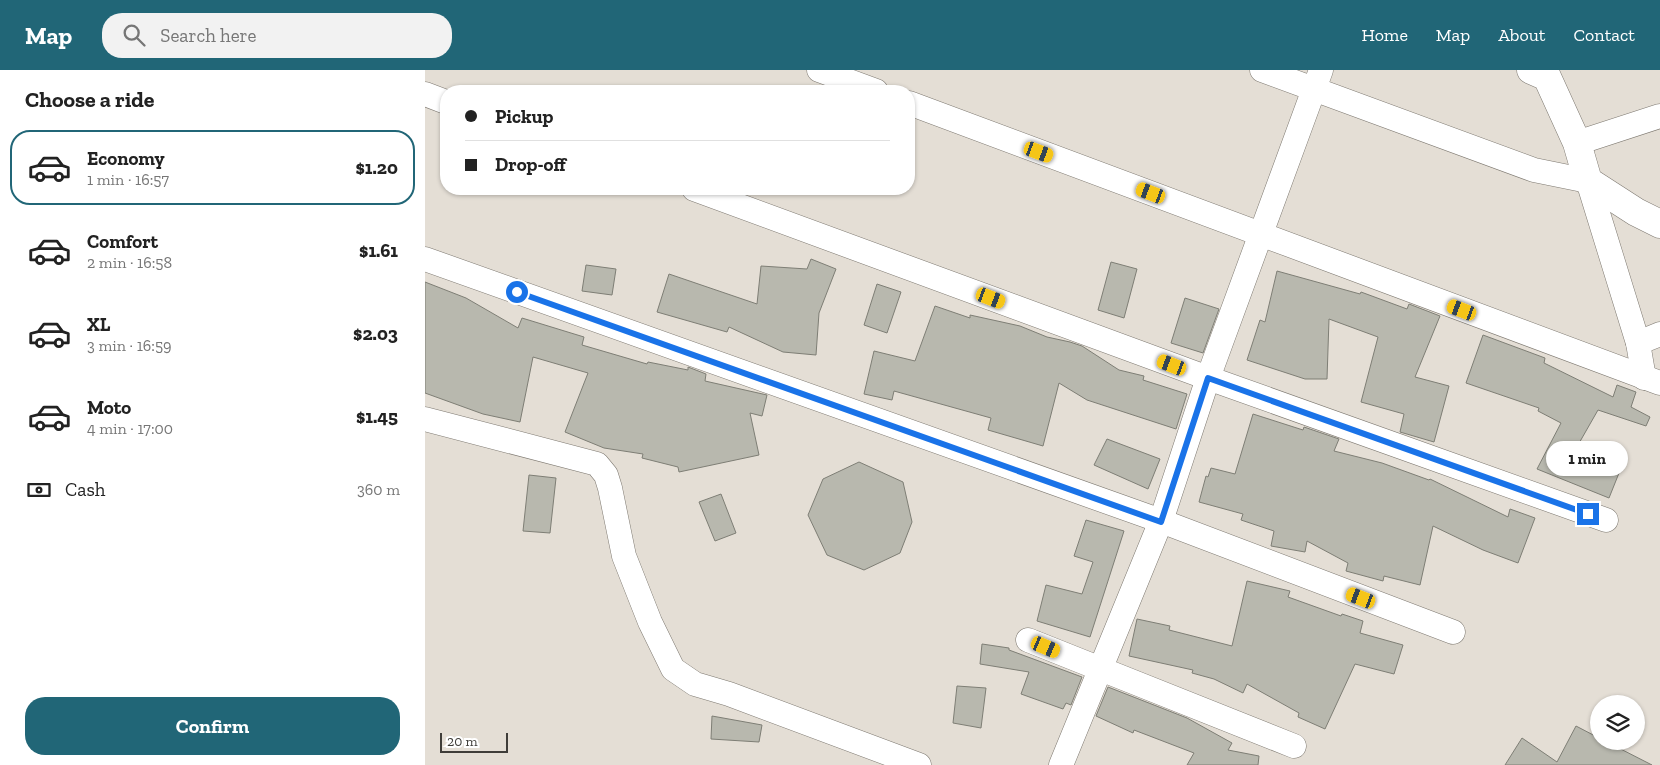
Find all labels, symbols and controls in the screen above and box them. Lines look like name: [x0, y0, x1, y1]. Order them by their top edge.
search box: [102, 13, 452, 58]
text: Map: [25, 21, 72, 50]
icon: search: [120, 21, 148, 49]
text: Search here: [160, 24, 257, 47]
text: Home: [1361, 24, 1408, 46]
text: Map: [1436, 24, 1470, 46]
text: About: [1498, 24, 1545, 46]
text: Contact: [1573, 24, 1635, 46]
text: Choose a ride: [25, 86, 155, 113]
text: Pickup: [495, 105, 553, 128]
car: [1022, 140, 1055, 164]
icon: car: [27, 145, 72, 190]
text: Economy: [87, 147, 165, 170]
text: Drop-off: [495, 153, 566, 176]
text: $1.20: [356, 156, 398, 179]
text: 1 min · 16:57: [87, 170, 169, 189]
car: [1134, 181, 1167, 205]
icon: car: [27, 228, 72, 273]
text: Comfort: [87, 230, 158, 253]
text: $1.61: [359, 239, 398, 262]
text: 2 min · 16:58: [87, 253, 172, 272]
route start: [506, 281, 528, 303]
car: [974, 286, 1007, 310]
car: [1445, 298, 1478, 322]
icon: car: [27, 311, 72, 356]
text: XL: [87, 313, 110, 336]
text: $2.03: [353, 322, 398, 345]
text: 3 min · 16:59: [87, 336, 172, 355]
car: [1155, 353, 1188, 377]
icon: car: [27, 394, 72, 439]
text: Moto: [87, 396, 131, 419]
text: $1.45: [356, 405, 398, 428]
text: 4 min · 17:00: [87, 419, 173, 438]
callout: 1 min: [1547, 442, 1629, 476]
text: 1 min: [1568, 449, 1606, 468]
icon: cash: [25, 476, 53, 504]
text: Cash: [65, 478, 105, 501]
text: 360 m: [357, 480, 400, 499]
route end: [1577, 503, 1599, 525]
car: [1344, 586, 1377, 610]
car: [1029, 634, 1062, 660]
map controls: [1590, 695, 1645, 750]
button: layers: [1590, 695, 1645, 750]
button: Confirm: [25, 697, 400, 755]
scale bar: [440, 730, 507, 753]
text: 20 m: [447, 733, 478, 750]

